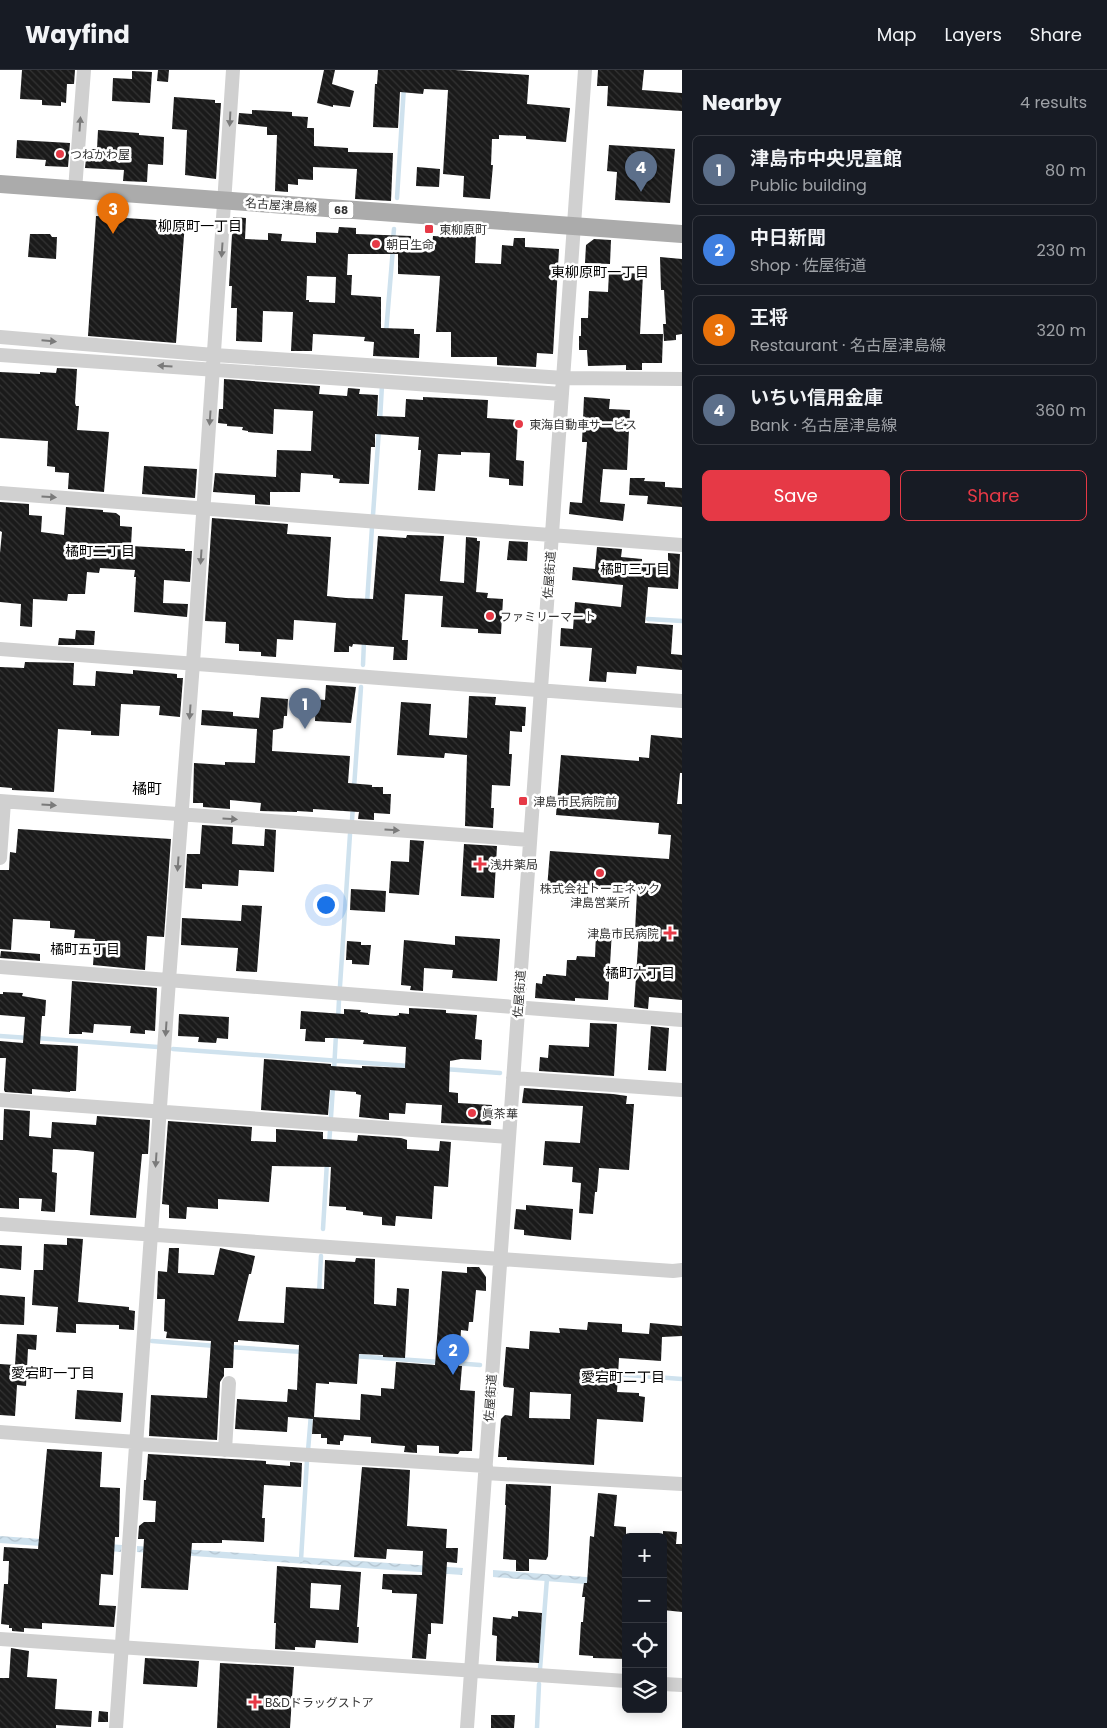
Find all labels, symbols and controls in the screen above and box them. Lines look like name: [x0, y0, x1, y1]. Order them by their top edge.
text: Wayfind: [25, 18, 130, 51]
text: Map: [877, 22, 917, 47]
text: Layers: [945, 22, 1002, 47]
text: Share: [1030, 22, 1082, 47]
text: Nearby: [702, 88, 782, 117]
text: 4 results: [1020, 91, 1087, 114]
one-way arrow: [226, 111, 234, 127]
one-way arrow: [76, 115, 84, 131]
text: 津島市中央児童館: [750, 145, 902, 172]
place label: つねかわ屋: [70, 146, 130, 163]
marker: つねかわ屋: [54, 148, 66, 160]
pin: 4: [625, 151, 657, 192]
text: 1: [716, 159, 722, 182]
text: 80 m: [1045, 159, 1086, 182]
text: Public building: [750, 174, 867, 197]
pin: 3: [97, 193, 129, 234]
street label: 名古屋津島線: [244, 194, 318, 216]
road number: 68: [328, 202, 354, 218]
district label: 柳原町一丁目: [158, 216, 242, 236]
place label: 東柳原町: [439, 221, 487, 238]
marker: 東柳原町: [423, 223, 435, 235]
text: 中日新聞: [750, 224, 826, 251]
place label: 朝日生命: [386, 236, 434, 253]
marker: 朝日生命: [370, 238, 382, 250]
text: 2: [714, 239, 724, 262]
text: 230 m: [1037, 239, 1086, 262]
one-way arrow: [217, 242, 225, 258]
text: Shop · 佐屋街道: [750, 254, 867, 277]
district label: 東柳原町一丁目: [551, 262, 649, 282]
text: 王将: [750, 304, 788, 331]
text: 3: [714, 319, 724, 342]
text: 320 m: [1037, 319, 1086, 342]
text: Restaurant · 名古屋津島線: [750, 334, 946, 357]
one-way arrow: [41, 337, 57, 345]
one-way arrow: [156, 362, 172, 370]
text: いちい信用金庫: [750, 384, 883, 411]
text: 4: [714, 399, 724, 422]
text: 360 m: [1036, 399, 1086, 422]
one-way arrow: [206, 411, 214, 427]
text: Bank · 名古屋津島線: [750, 414, 897, 437]
place label: 東海自動車サービス: [529, 416, 637, 433]
marker: 東海自動車サービス: [513, 418, 525, 430]
button: Save: [702, 470, 890, 521]
button: Share: [900, 470, 1087, 521]
one-way arrow: [41, 493, 57, 501]
district label: 橘町二丁目: [65, 541, 135, 561]
one-way arrow: [196, 549, 204, 565]
street label: 佐屋街道: [539, 550, 559, 600]
district label: 橘町三丁目: [600, 559, 670, 579]
place label: ファミリーマート: [500, 608, 596, 625]
marker: ファミリーマート: [484, 610, 496, 622]
pin: 1: [289, 688, 321, 729]
one-way arrow: [185, 704, 193, 720]
district label: 橘町: [132, 778, 162, 799]
place label: 津島市民病院前: [533, 793, 617, 810]
marker: 津島市民病院前: [517, 795, 529, 807]
one-way arrow: [41, 801, 57, 809]
one-way arrow: [222, 815, 238, 823]
one-way arrow: [385, 827, 401, 835]
one-way arrow: [174, 856, 182, 872]
place label: 浅井薬局: [490, 856, 538, 873]
marker: 浅井薬局: [474, 858, 486, 870]
marker: 株式会社トーエネック 津島営業所: [594, 867, 606, 879]
place label: 株式会社トーエネック 津島営業所: [540, 880, 660, 911]
your location: [313, 892, 339, 918]
place label: 津島市民病院: [587, 925, 659, 942]
marker: 津島市民病院: [663, 926, 677, 940]
district label: 橘町五丁目: [50, 939, 120, 959]
district label: 橘町六丁目: [605, 963, 675, 983]
street label: 佐屋街道: [509, 969, 529, 1019]
one-way arrow: [161, 1021, 169, 1037]
place label: 眞茶華: [482, 1105, 518, 1122]
marker: 眞茶華: [466, 1107, 478, 1119]
one-way arrow: [152, 1153, 160, 1169]
pin: 2: [437, 1334, 469, 1375]
district label: 愛宕町一丁目: [11, 1363, 95, 1383]
district label: 愛宕町二丁目: [581, 1367, 665, 1387]
street label: 佐屋街道: [480, 1373, 500, 1423]
map controls: [622, 1533, 667, 1713]
button: +: [622, 1533, 667, 1578]
button: −: [622, 1578, 667, 1623]
button: locate: [622, 1623, 667, 1668]
button: layers: [622, 1668, 667, 1713]
place label: B&Dドラッグストア: [265, 1694, 374, 1711]
marker: B&Dドラッグストア: [249, 1696, 261, 1708]

